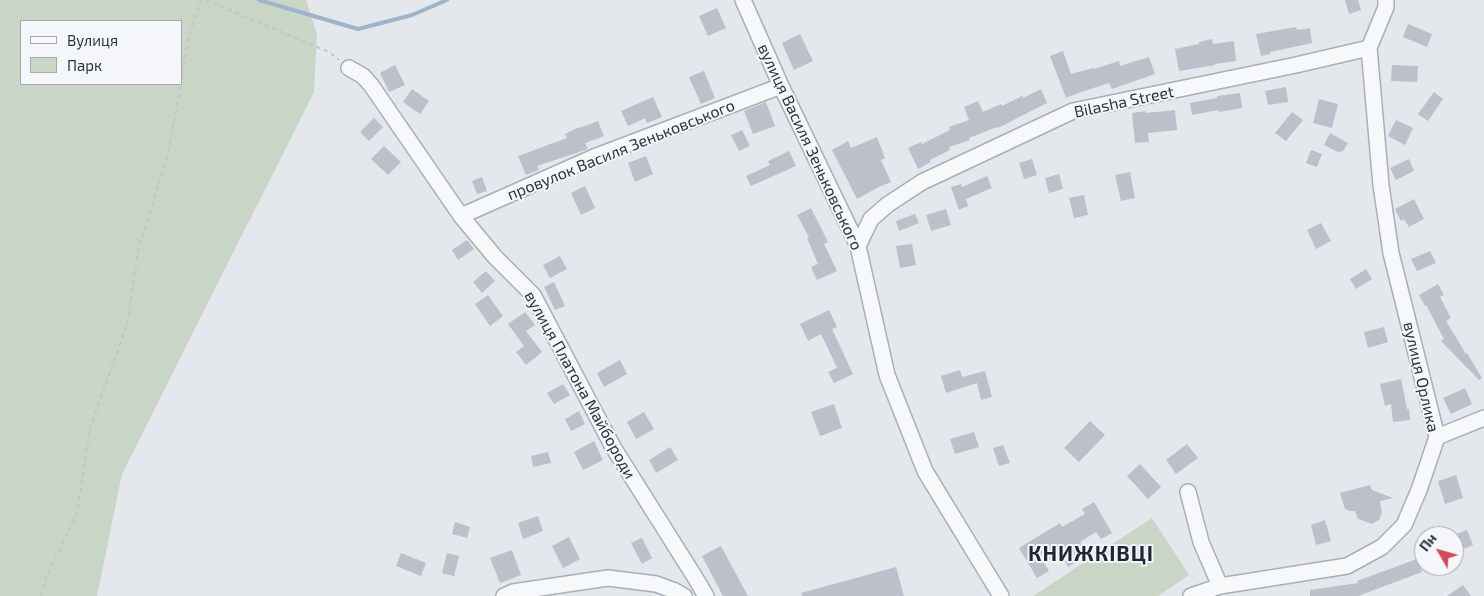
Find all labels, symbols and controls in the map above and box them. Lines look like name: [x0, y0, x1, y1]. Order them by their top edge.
legend: [20, 20, 182, 85]
text: Вулиця: [67, 31, 118, 49]
street label: вулиця Василя Зеньковського: [754, 41, 866, 253]
text: Парк: [67, 56, 102, 74]
street label: Bilasha Street: [1072, 82, 1176, 122]
street label: провулок Василя Зеньковського: [504, 95, 738, 205]
street label: вулиця Платона Майбороди: [520, 288, 640, 482]
street label: вулиця Орлика: [1399, 320, 1443, 434]
north arrow: [1414, 526, 1464, 576]
text: Пн: [1415, 530, 1440, 554]
district label: КНИЖКІВЦІ: [1027, 541, 1155, 567]

